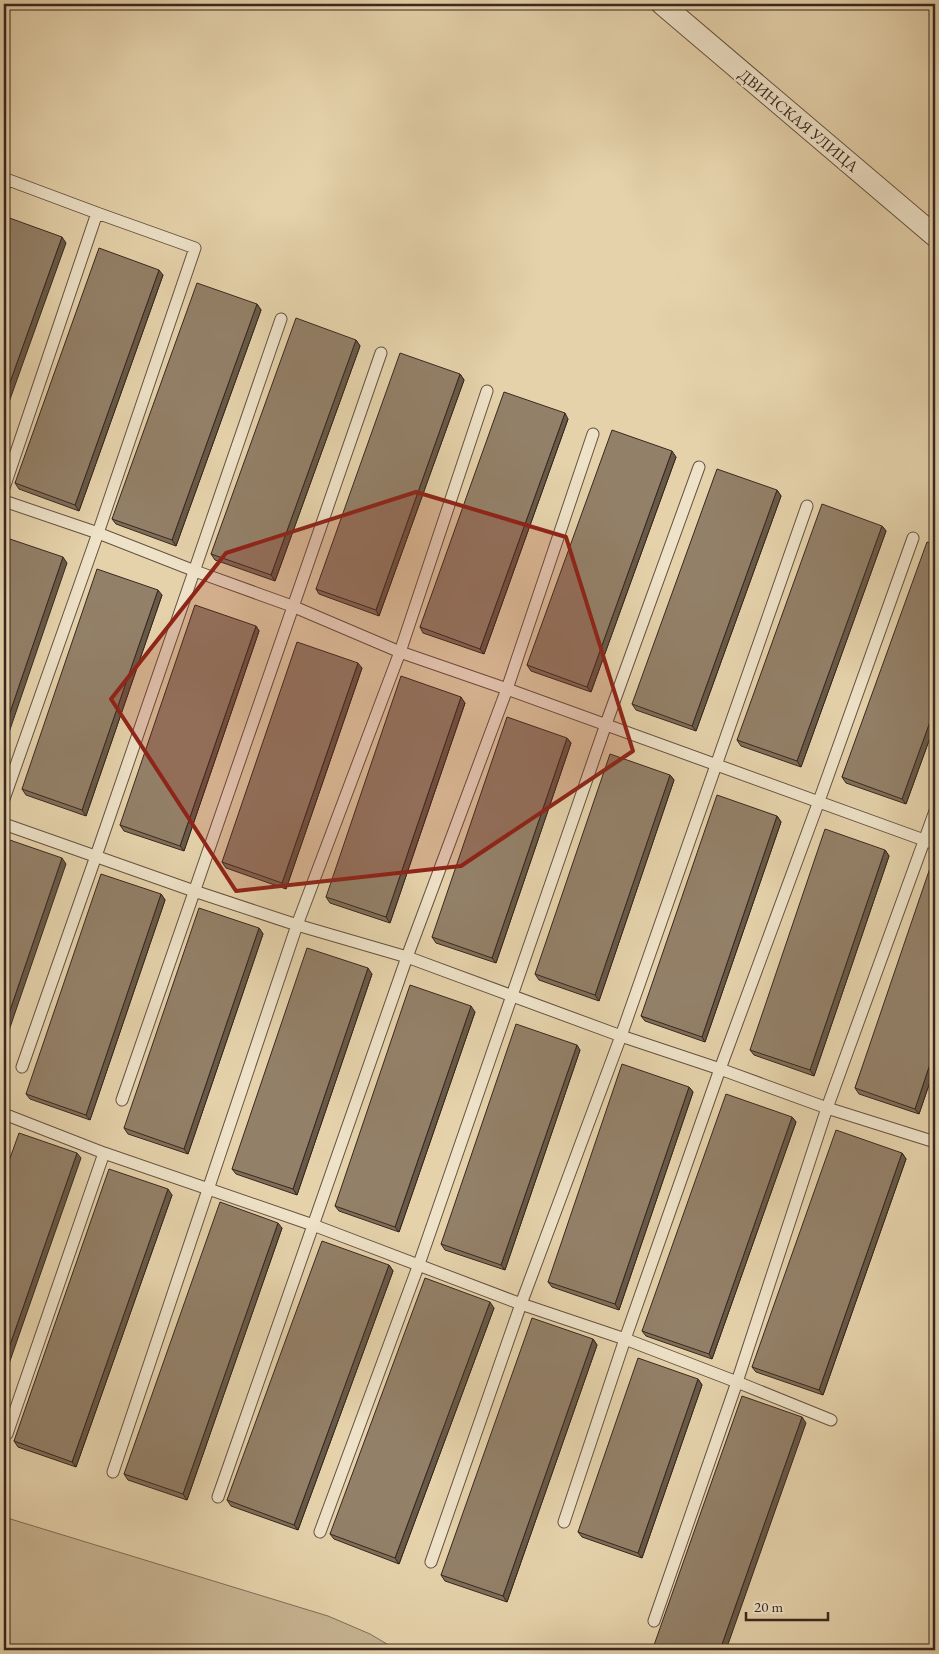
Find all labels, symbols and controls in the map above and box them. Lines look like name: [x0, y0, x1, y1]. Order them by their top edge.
street label: ДВИНСКАЯ УЛИЦА: [734, 64, 864, 177]
scale bar: [746, 1589, 829, 1621]
text: 20 m: [754, 1597, 783, 1616]

